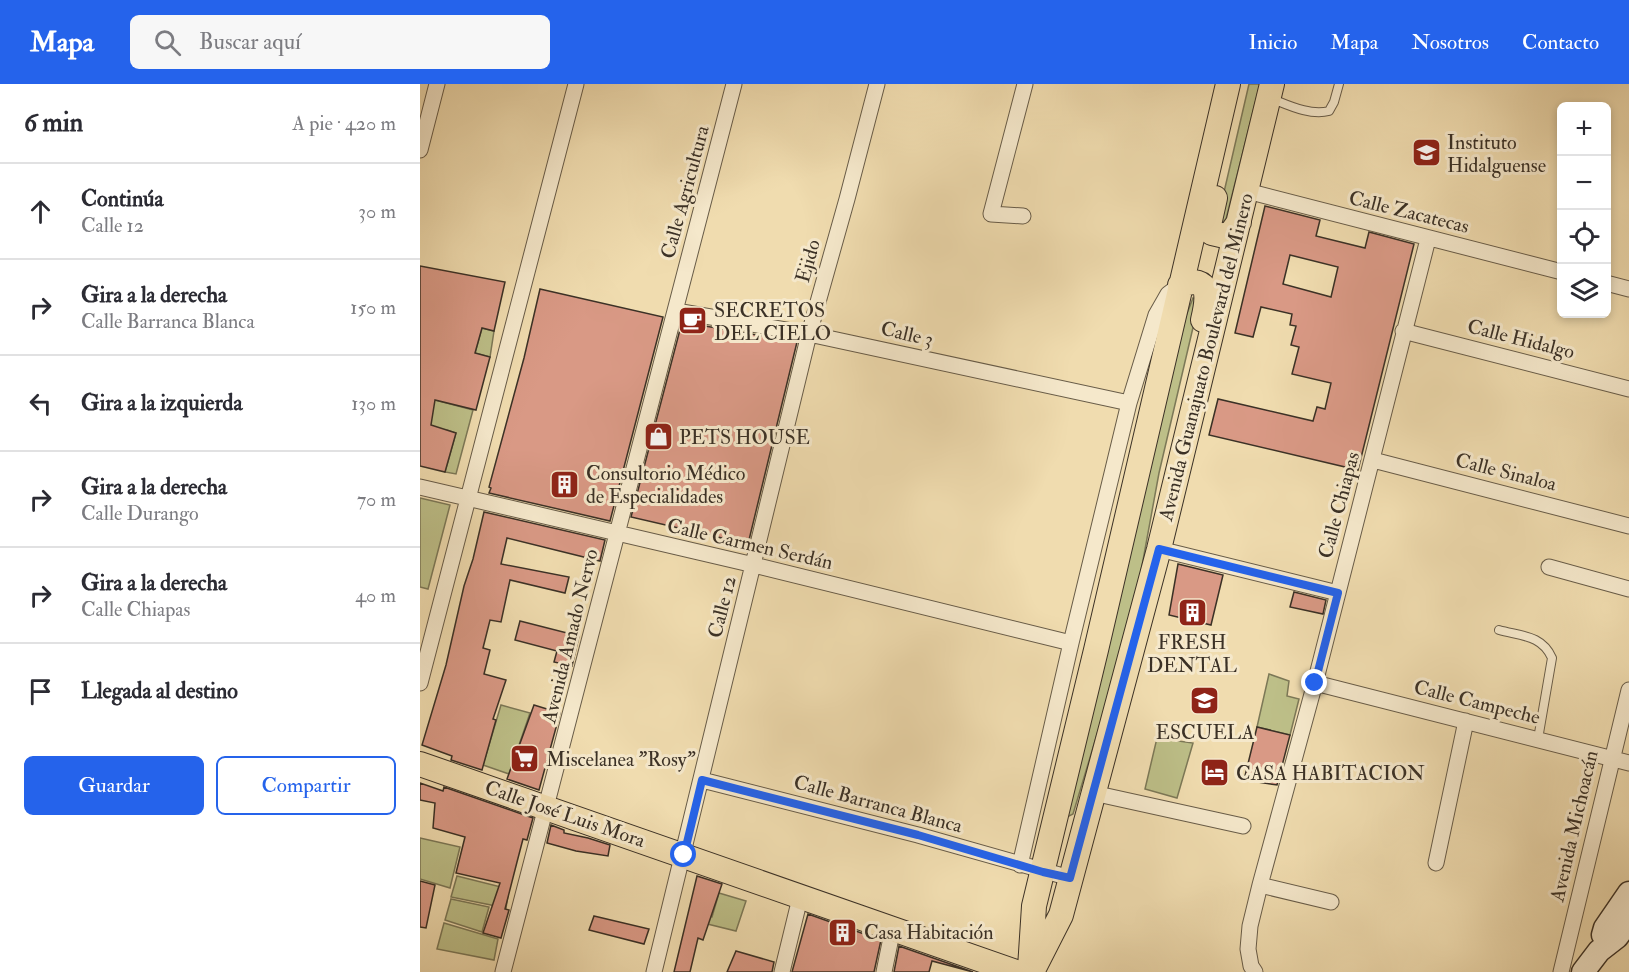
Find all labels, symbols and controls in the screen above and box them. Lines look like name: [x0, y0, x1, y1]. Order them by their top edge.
search box: [130, 15, 550, 69]
text: Mapa: [30, 25, 94, 60]
icon: search: [151, 26, 184, 59]
text: Buscar aquí: [199, 28, 301, 56]
text: Inicio: [1248, 29, 1297, 56]
text: Mapa: [1330, 29, 1378, 56]
text: Nosotros: [1411, 29, 1489, 56]
text: Contacto: [1522, 29, 1599, 56]
map controls: [1557, 102, 1611, 318]
button: +: [1557, 102, 1611, 156]
text: 6 min: [24, 107, 83, 139]
text: A pie · 420 m: [292, 111, 396, 136]
street label: Calle Agricultura: [655, 122, 715, 261]
place label: Instituto Hidalguense: [1447, 130, 1546, 178]
school or university icon: Instituto Hidalguense: [1410, 137, 1442, 169]
button: −: [1557, 156, 1611, 210]
text: Continúa: [81, 185, 164, 213]
street label: Calle Zacatecas: [1346, 185, 1472, 239]
street label: Avenida Guanajuato Boulevard del Minero: [1153, 191, 1259, 524]
icon: ahead: [24, 195, 57, 228]
text: 30 m: [358, 199, 396, 224]
button: locate: [1557, 210, 1611, 264]
text: Calle 12: [81, 213, 144, 238]
street label: Ejido: [790, 237, 826, 285]
button: layers: [1557, 264, 1611, 318]
text: Gira a la derecha: [81, 281, 227, 309]
icon: right: [24, 291, 57, 324]
text: 150 m: [350, 295, 396, 320]
place label: SECRETOS DEL CIELO: [714, 298, 831, 346]
cafe icon: SECRETOS DEL CIELO: [677, 305, 709, 337]
text: Calle Barranca Blanca: [81, 309, 255, 334]
street label: Calle Hidalgo: [1465, 314, 1577, 364]
street label: Calle 3: [878, 316, 936, 352]
icon: left: [24, 387, 57, 420]
text: Gira a la izquierda: [81, 389, 242, 417]
text: 130 m: [351, 391, 396, 416]
shop icon: PETS HOUSE: [642, 421, 674, 453]
place label: PETS HOUSE: [679, 425, 810, 450]
street label: Calle Sinaloa: [1453, 447, 1560, 497]
street label: Calle Chiapas: [1313, 449, 1366, 561]
place label: Consultorio Médico de Especialidades: [586, 461, 745, 510]
building icon: Consultorio Médico de Especialidades: [549, 469, 581, 501]
text: Gira a la derecha: [81, 473, 227, 501]
icon: right: [24, 483, 57, 516]
text: 70 m: [357, 487, 396, 512]
text: Calle Durango: [81, 501, 199, 526]
street label: Calle Carmen Serdán: [665, 513, 835, 575]
street label: Avenida Amado Nervo: [536, 546, 604, 727]
text: Gira a la derecha: [81, 569, 227, 597]
street label: Calle 12: [702, 574, 742, 640]
icon: right: [24, 579, 57, 612]
text: 40 m: [355, 583, 396, 608]
building icon: FRESH DENTAL: [1176, 596, 1208, 628]
text: Calle Chiapas: [81, 597, 190, 622]
place label: FRESH DENTAL: [1147, 630, 1237, 678]
route end: [1301, 669, 1327, 695]
street label: Calle Campeche: [1411, 674, 1543, 731]
icon: arrive: [24, 675, 57, 708]
text: Llegada al destino: [81, 677, 238, 705]
school or university icon: ESCUELA: [1189, 685, 1221, 717]
place label: ESCUELA: [1156, 720, 1255, 745]
supermarket icon: Miscelanea "Rosy": [509, 743, 541, 775]
place label: Miscelanea "Rosy": [546, 747, 696, 772]
street label: Avenida Michoacán: [1544, 748, 1604, 905]
button: Guardar: [24, 756, 204, 815]
button: Compartir: [216, 756, 396, 815]
hotel icon: CASA HABITACION: [1199, 757, 1231, 789]
place label: CASA HABITACION: [1236, 761, 1425, 786]
street label: Calle Barranca Blanca: [791, 769, 966, 839]
street label: Calle José Luis Mora: [482, 775, 649, 853]
route start: [670, 841, 696, 867]
building icon: Casa Habitación: [827, 916, 859, 948]
place label: Casa Habitación: [864, 920, 994, 945]

